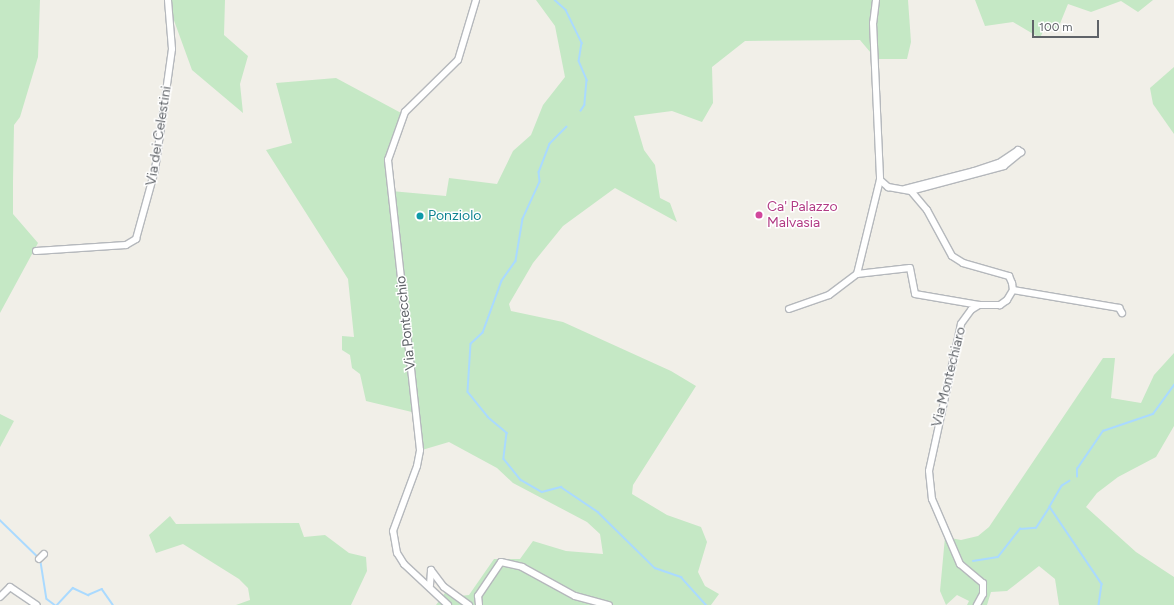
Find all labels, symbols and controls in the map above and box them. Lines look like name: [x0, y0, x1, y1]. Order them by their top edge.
scale bar: [1034, 12, 1101, 38]
text: 100 m: [1039, 20, 1073, 34]
street label: Via dei Celestini: [143, 85, 175, 187]
place label: Ca' Palazzo Malvasia: [767, 199, 838, 232]
place label: Ponziolo: [428, 208, 481, 224]
marker: Ca' Palazzo Malvasia: [754, 210, 764, 220]
marker: Ponziolo: [415, 211, 425, 221]
street label: Via Pontecchio: [393, 275, 419, 371]
street label: Via Montechiaro: [928, 325, 970, 429]

